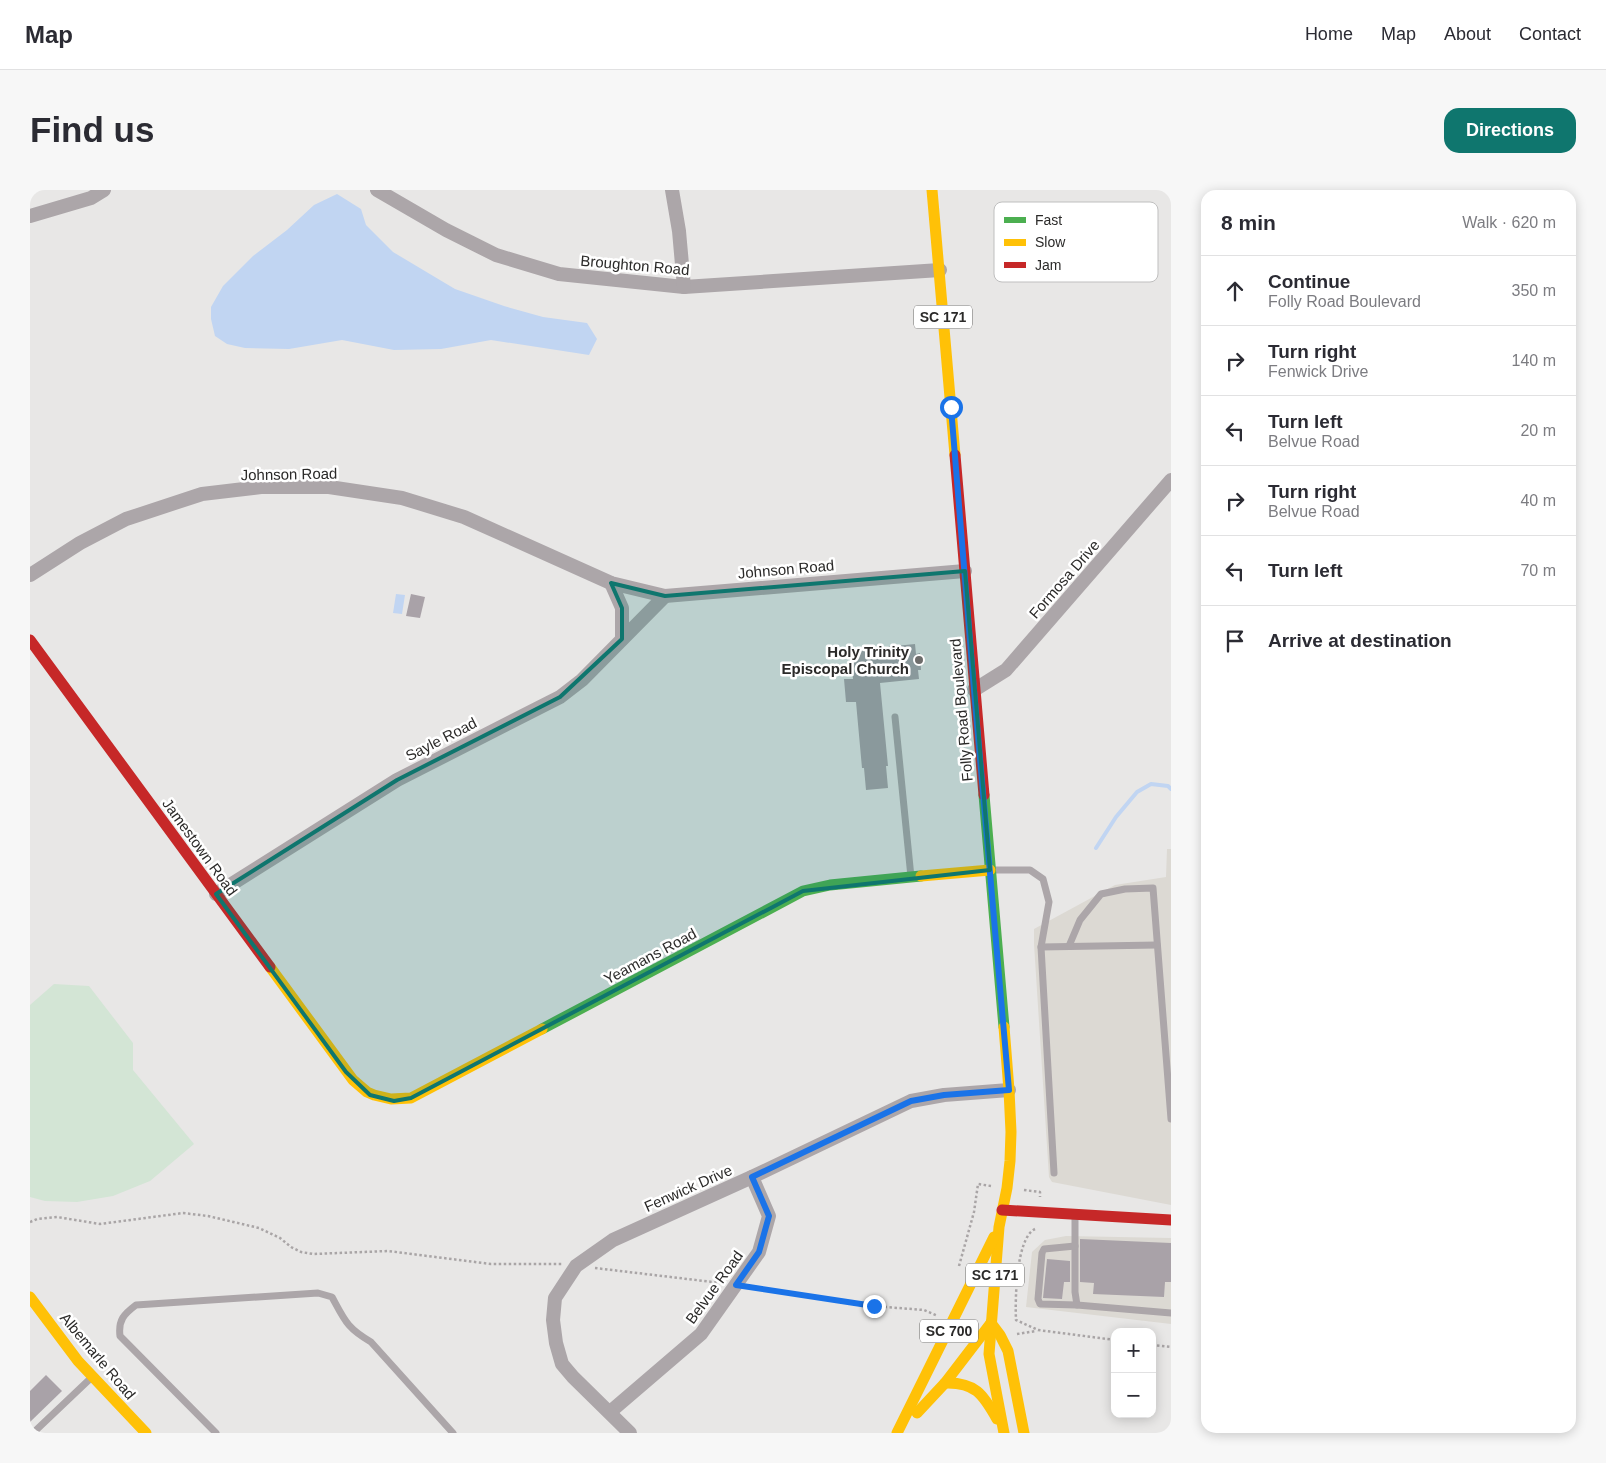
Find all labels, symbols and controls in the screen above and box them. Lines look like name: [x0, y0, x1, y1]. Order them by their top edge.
text: Map: [25, 21, 73, 48]
text: Home: [1305, 24, 1353, 44]
text: Map: [1381, 24, 1416, 44]
text: About: [1444, 24, 1491, 44]
text: Contact: [1519, 24, 1581, 44]
button: Directions: [1444, 108, 1576, 153]
text: Find us: [30, 110, 154, 149]
legend: [994, 202, 1158, 282]
text: 8 min: [1221, 211, 1276, 234]
text: Fast: [1035, 212, 1062, 228]
text: Walk · 620 m: [1462, 214, 1556, 231]
text: Slow: [1035, 234, 1066, 250]
street label: Broughton Road: [580, 252, 690, 278]
text: Jam: [1035, 257, 1061, 273]
text: Continue: [1268, 271, 1350, 292]
icon: ahead: [1221, 277, 1249, 305]
text: 350 m: [1512, 282, 1556, 299]
text: Folly Road Boulevard: [1268, 293, 1421, 310]
road number: SC 171: [914, 305, 972, 328]
text: Turn right: [1268, 341, 1356, 362]
icon: right: [1221, 347, 1249, 375]
text: 140 m: [1512, 352, 1556, 369]
text: Fenwick Drive: [1268, 363, 1368, 380]
route start: [940, 396, 963, 419]
text: Turn left: [1268, 411, 1343, 432]
icon: left: [1221, 417, 1249, 445]
text: 20 m: [1520, 422, 1556, 439]
text: Belvue Road: [1268, 433, 1360, 450]
street label: Johnson Road: [240, 465, 338, 483]
text: Turn right: [1268, 481, 1356, 502]
icon: right: [1221, 487, 1249, 515]
text: 40 m: [1520, 492, 1556, 509]
text: Belvue Road: [1268, 503, 1360, 520]
street label: Formosa Drive: [1025, 536, 1103, 622]
street label: Johnson Road: [737, 556, 835, 582]
icon: left: [1221, 557, 1249, 585]
text: Turn left: [1268, 560, 1343, 581]
text: 70 m: [1520, 562, 1556, 579]
icon: arrive: [1221, 627, 1249, 655]
text: Arrive at destination: [1268, 630, 1452, 651]
street label: Folly Road Boulevard: [946, 638, 976, 782]
place label: Holy Trinity Episcopal Church: [781, 643, 910, 677]
marker: Holy Trinity Episcopal Church: [913, 654, 925, 666]
street label: Sayle Road: [403, 714, 479, 764]
street label: Jamestown Road: [159, 795, 241, 899]
street label: Yeamans Road: [601, 925, 699, 987]
street label: Fenwick Drive: [642, 1161, 734, 1215]
street label: Belvue Road: [682, 1247, 746, 1327]
road number: SC 171: [966, 1264, 1024, 1286]
route end: [863, 1295, 886, 1318]
street label: Albemarle Road: [57, 1309, 139, 1403]
road number: SC 700: [920, 1320, 978, 1342]
map controls: [1111, 1328, 1156, 1418]
button: +: [1111, 1328, 1156, 1373]
button: −: [1111, 1373, 1156, 1418]

